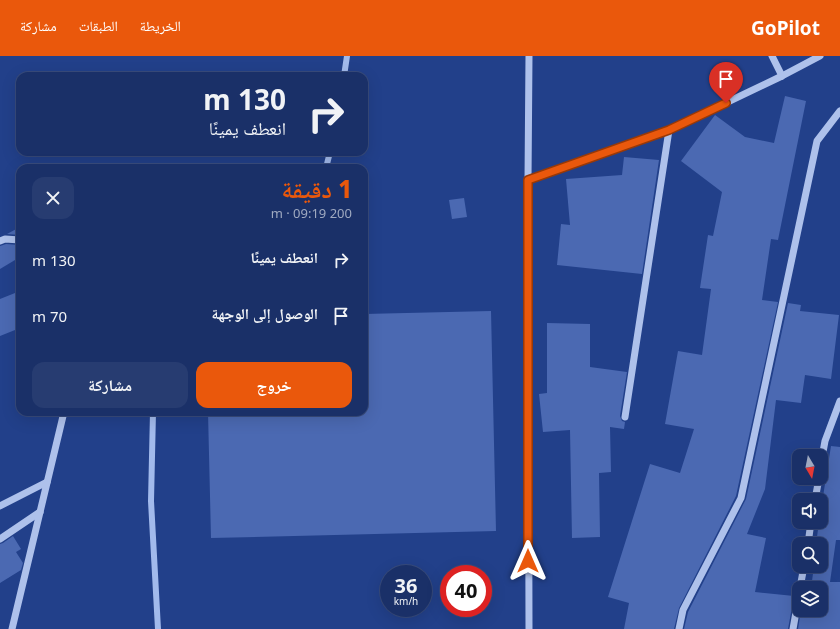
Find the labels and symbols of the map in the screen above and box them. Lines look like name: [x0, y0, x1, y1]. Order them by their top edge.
pin: [709, 62, 743, 103]
north arrow: [792, 449, 828, 485]
position arrow: [507, 540, 549, 582]
speed limit sign: 40: [440, 565, 492, 617]

